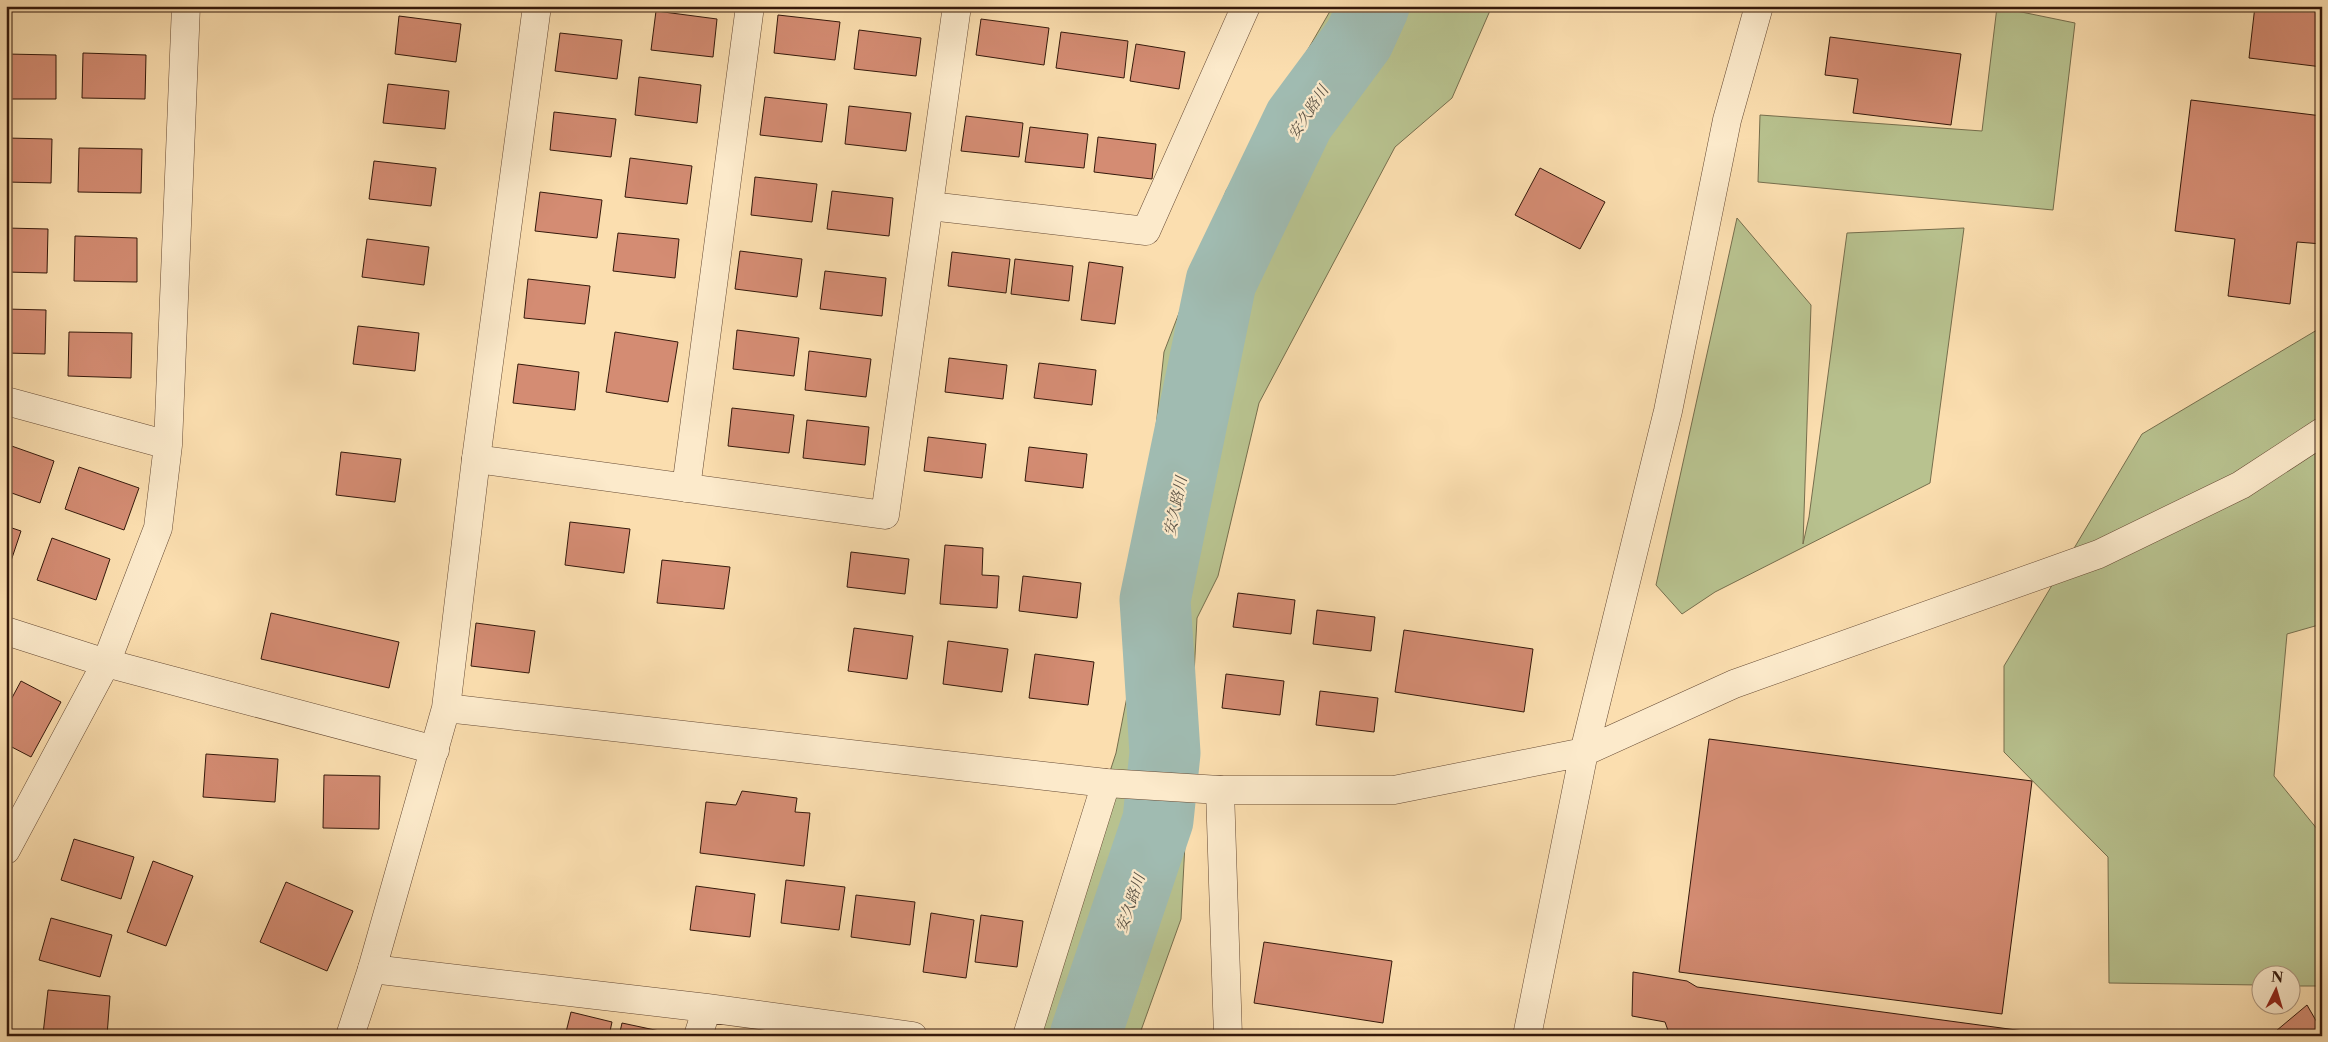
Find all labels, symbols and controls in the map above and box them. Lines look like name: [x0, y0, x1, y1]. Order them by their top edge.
water label: 安久路川: [1284, 80, 1333, 142]
water label: 安久路川: [1159, 473, 1191, 537]
water label: 安久路川: [1111, 870, 1149, 934]
north arrow: [2250, 964, 2300, 1014]
text: N: [2270, 968, 2284, 987]

